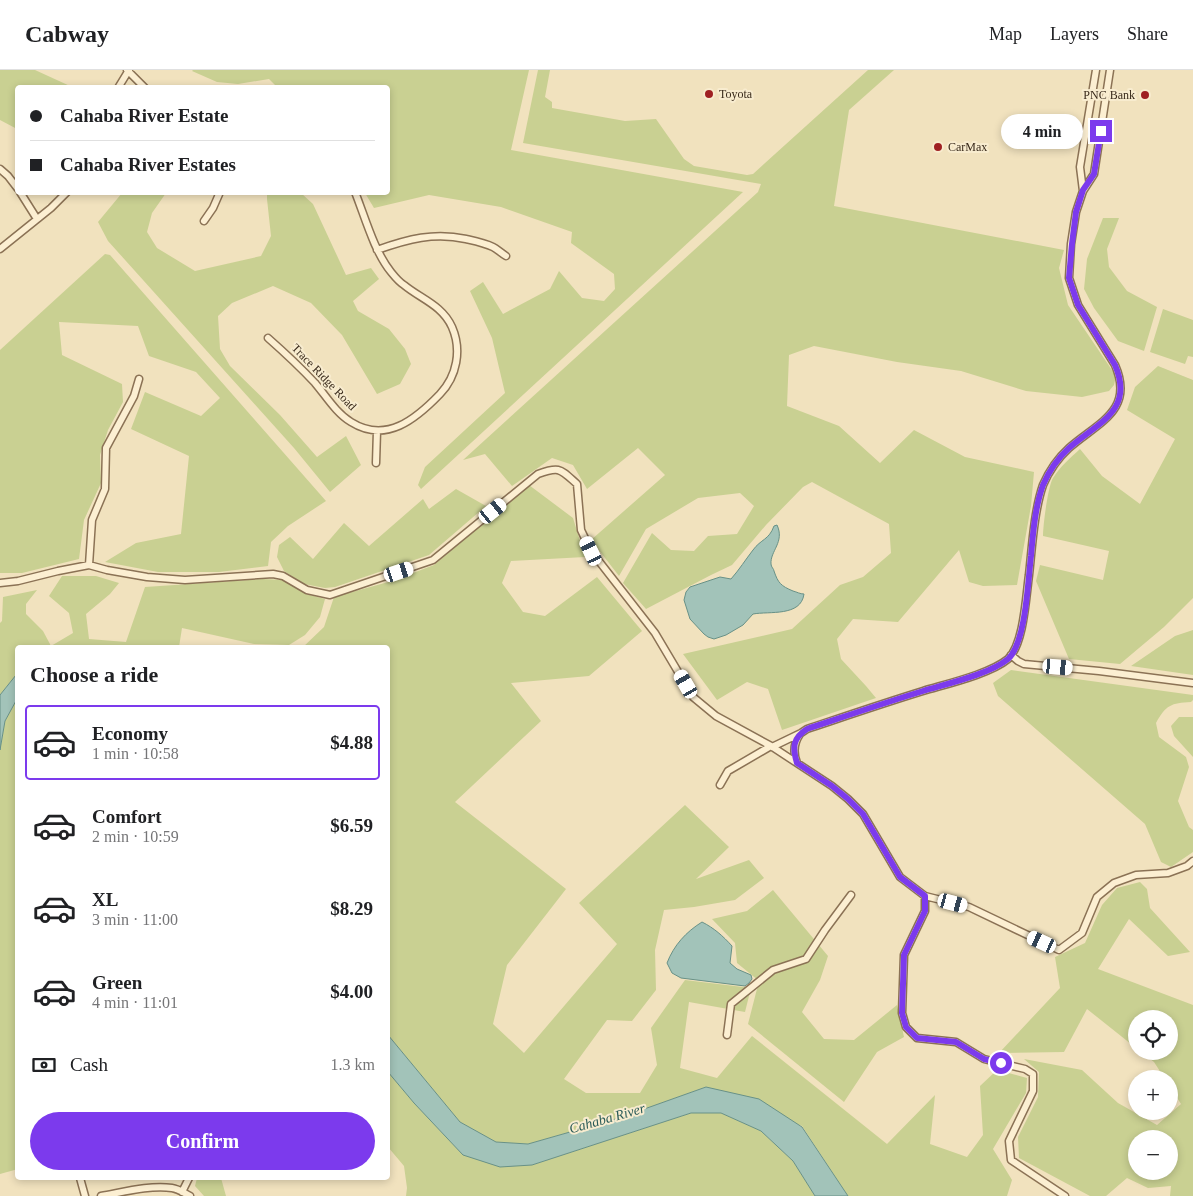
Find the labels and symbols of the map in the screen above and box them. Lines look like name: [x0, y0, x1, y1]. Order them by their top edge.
place label: Toyota: [719, 87, 753, 101]
marker: Toyota: [703, 88, 715, 100]
place label: PNC Bank: [1083, 88, 1135, 102]
marker: PNC Bank: [1139, 89, 1151, 101]
callout: 4 min: [1001, 114, 1084, 148]
route end: [1090, 120, 1112, 142]
place label: CarMax: [948, 140, 987, 154]
marker: CarMax: [932, 141, 944, 153]
street label: Trace Ridge Road: [289, 341, 359, 413]
car: [476, 496, 509, 526]
car: [577, 534, 604, 568]
car: [382, 560, 415, 584]
car: [1042, 658, 1073, 676]
car: [672, 667, 699, 701]
car: [936, 892, 969, 914]
car: [1025, 929, 1058, 955]
route start: [990, 1052, 1012, 1074]
water label: Cahaba River: [568, 1100, 647, 1136]

